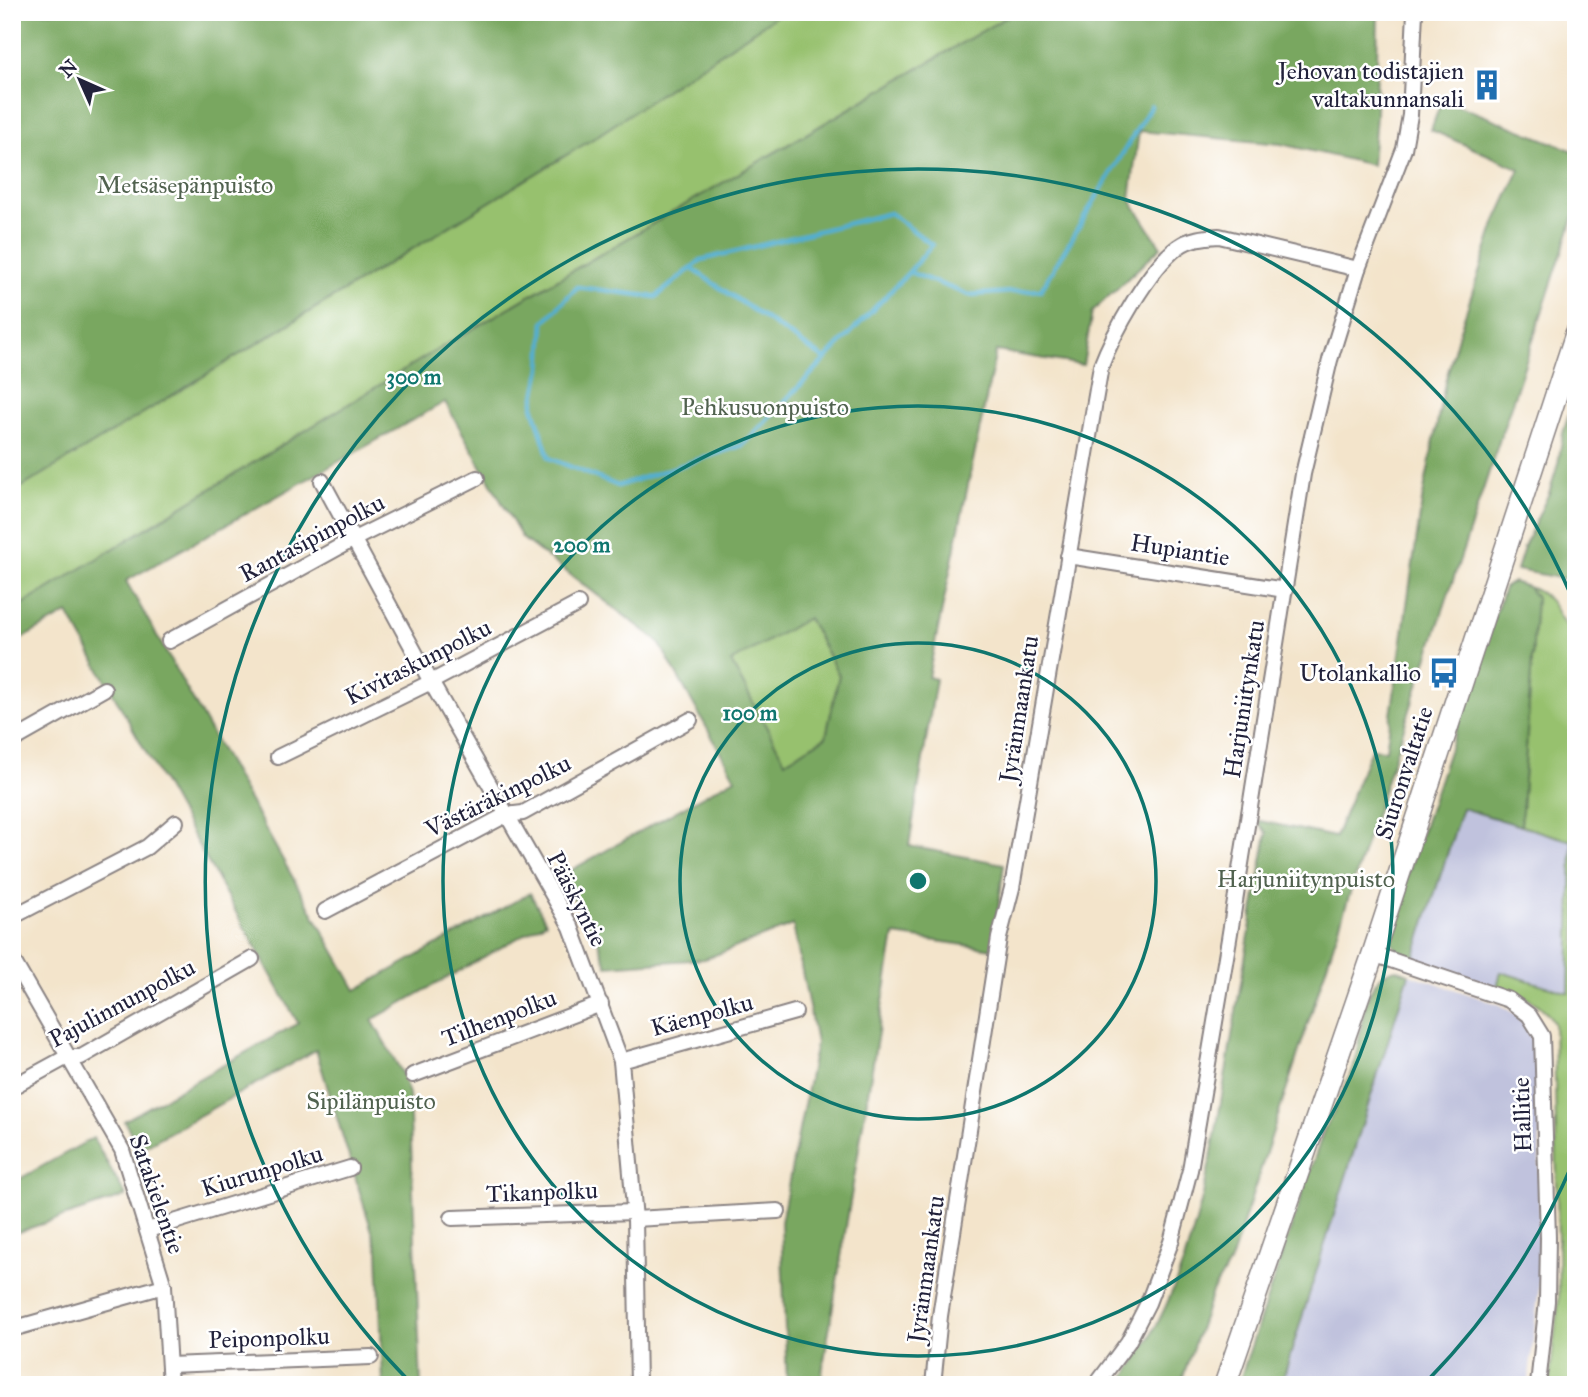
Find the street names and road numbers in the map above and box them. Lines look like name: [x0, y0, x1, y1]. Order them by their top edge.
street label: Rantasipinpolku: [234, 487, 390, 589]
street label: Hupiantie: [1128, 527, 1232, 573]
street label: Kivitaskunpolku: [340, 612, 496, 712]
street label: Harjuniitynkatu: [1217, 617, 1271, 780]
street label: Jyränmaankatu: [992, 633, 1045, 788]
street label: Siuronvaltatie: [1368, 703, 1440, 843]
street label: Västäräkinpolku: [419, 748, 576, 845]
street label: Pääskyntie: [540, 846, 614, 952]
street label: Pajulinnunpolku: [44, 952, 200, 1054]
street label: Tilhenpolku: [437, 982, 561, 1054]
street label: Käenpolku: [648, 987, 757, 1043]
street label: Hallitie: [1506, 1077, 1538, 1153]
street label: Satakielentie: [123, 1130, 191, 1258]
street label: Kiurunpolku: [197, 1138, 327, 1204]
street label: Tikanpolku: [486, 1175, 599, 1209]
street label: Jyränmaankatu: [900, 1193, 951, 1348]
street label: Peiponpolku: [208, 1321, 331, 1355]

